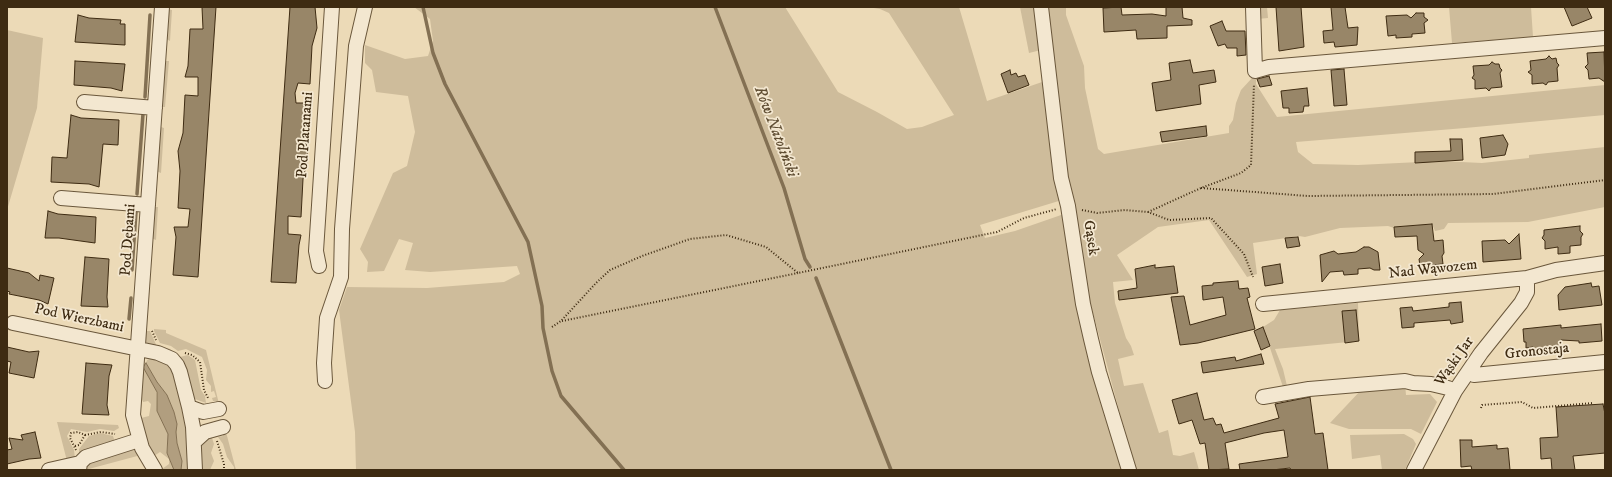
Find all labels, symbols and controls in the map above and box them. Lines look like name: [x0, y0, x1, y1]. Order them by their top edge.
water label: Rów Natoliński: [749, 84, 801, 180]
street label: Pod Platanami: [294, 91, 318, 179]
street label: Pod Dębami: [117, 203, 141, 277]
street label: Gąsek: [1078, 219, 1102, 257]
street label: Nad Wąwozem: [1388, 256, 1478, 284]
street label: Pod Wierzbami: [33, 301, 125, 337]
street label: Wąski Jar: [1431, 334, 1479, 390]
street label: Gronostaja: [1504, 340, 1570, 364]

